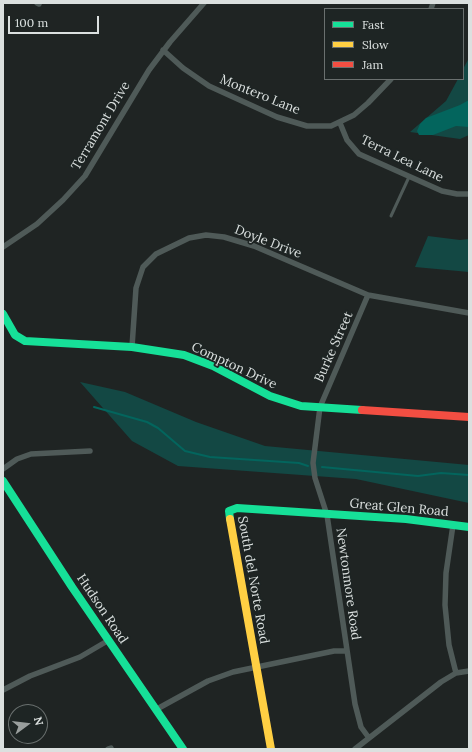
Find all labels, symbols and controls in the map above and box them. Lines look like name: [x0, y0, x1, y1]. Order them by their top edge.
scale bar: [10, 8, 101, 34]
legend: [324, 8, 464, 80]
text: 100 m: [15, 15, 48, 30]
text: Fast: [362, 17, 385, 32]
text: Slow: [362, 37, 389, 52]
text: Jam: [362, 57, 383, 72]
street label: Montero Lane: [218, 72, 302, 118]
street label: Terramont Drive: [68, 79, 134, 173]
street label: Terra Lea Lane: [358, 132, 446, 186]
street label: Doyle Drive: [232, 222, 304, 262]
street label: Burke Street: [312, 309, 356, 385]
street label: Compton Drive: [189, 339, 279, 393]
street label: Great Glen Road: [349, 496, 449, 520]
street label: South del Norte Road: [234, 515, 272, 645]
street label: Newtonmore Road: [332, 527, 364, 641]
street label: Hudson Road: [73, 571, 131, 647]
north arrow: [8, 704, 48, 744]
text: N: [31, 715, 46, 727]

